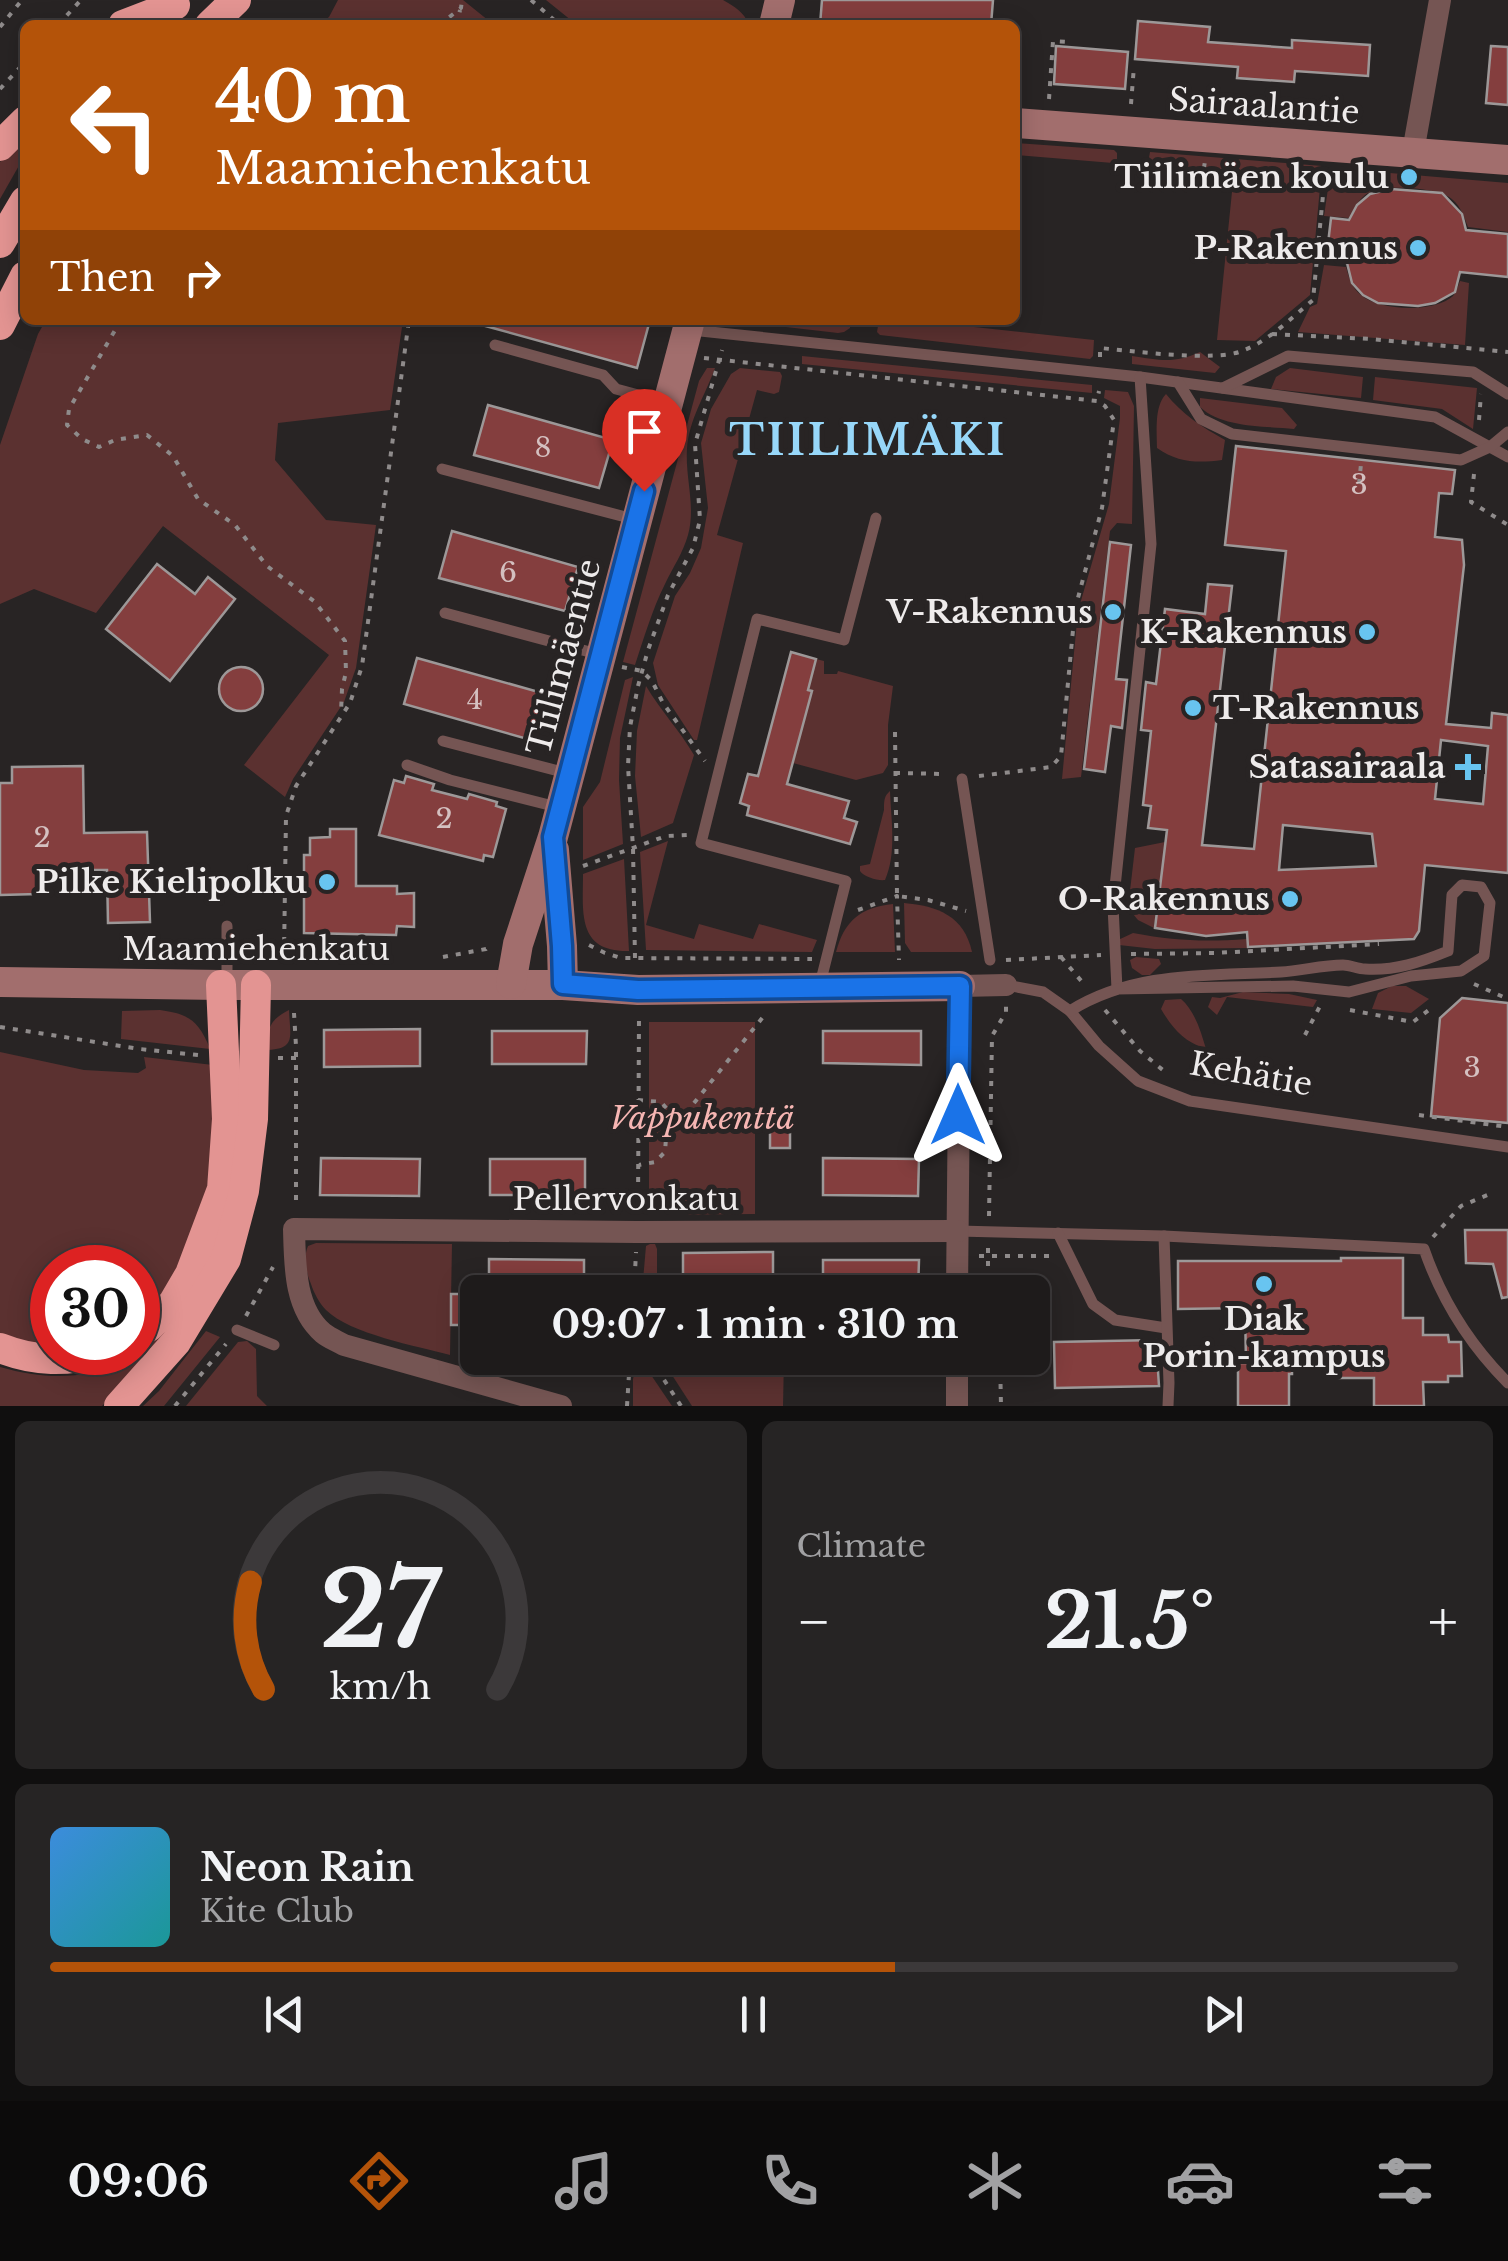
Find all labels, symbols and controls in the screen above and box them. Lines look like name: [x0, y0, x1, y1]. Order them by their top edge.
text: 40 m: [215, 54, 410, 141]
icon: left: [50, 60, 180, 190]
street label: Sairaalantie: [1167, 79, 1361, 133]
text: Maamiehenkatu: [215, 140, 591, 196]
place label: Tiilimäen koulu: [1114, 157, 1389, 197]
marker: Tiilimäen koulu: [1398, 166, 1420, 188]
place label: P-Rakennus: [1194, 228, 1398, 268]
marker: P-Rakennus: [1407, 237, 1429, 259]
icon: right: [175, 250, 230, 305]
text: Then: [50, 254, 155, 301]
pin: [602, 389, 687, 492]
icon: arrive: [617, 404, 672, 459]
district label: TIILIMÄKI: [729, 414, 1007, 466]
house number: 8: [535, 430, 551, 465]
house number: 3: [1350, 467, 1368, 502]
street label: Tiilimäentie: [519, 554, 609, 760]
house number: 6: [499, 555, 517, 590]
place label: V-Rakennus: [886, 592, 1093, 632]
marker: V-Rakennus: [1102, 601, 1124, 623]
place label: K-Rakennus: [1140, 612, 1347, 652]
marker: K-Rakennus: [1356, 621, 1378, 643]
house number: 4: [467, 682, 483, 717]
place label: T-Rakennus: [1213, 688, 1420, 728]
marker: T-Rakennus: [1182, 697, 1204, 719]
place label: Satasairaala: [1249, 747, 1446, 787]
marker: Satasairaala: [1455, 754, 1481, 780]
house number: 2: [435, 801, 453, 836]
house number: 2: [33, 820, 51, 855]
place label: Pilke Kielipolku: [35, 862, 307, 902]
marker: Pilke Kielipolku: [316, 871, 338, 893]
place label: O-Rakennus: [1058, 879, 1270, 919]
marker: O-Rakennus: [1279, 888, 1301, 910]
street label: Maamiehenkatu: [122, 929, 390, 969]
street label: Kehätie: [1187, 1044, 1315, 1104]
house number: 3: [1463, 1050, 1481, 1085]
position arrow: [906, 1063, 1010, 1167]
park label: Vappukenttä: [609, 1098, 795, 1138]
street label: Pellervonkatu: [513, 1179, 739, 1219]
speed limit sign: 30: [30, 1245, 160, 1375]
marker: Diak Porin-kampus: [1253, 1273, 1275, 1295]
place label: Diak Porin-kampus: [1142, 1299, 1386, 1376]
text: 09:07 · 1 min · 310 m: [552, 1301, 958, 1348]
text: Climate: [797, 1526, 926, 1566]
text: 27: [320, 1546, 443, 1675]
text: 21.5°: [1044, 1575, 1215, 1668]
text: −: [797, 1588, 831, 1656]
text: +: [1428, 1588, 1458, 1656]
text: km/h: [330, 1664, 431, 1709]
text: Neon Rain: [200, 1844, 414, 1891]
text: Kite Club: [200, 1891, 354, 1931]
icon: previous: [257, 1987, 312, 2042]
icon: pause: [726, 1987, 781, 2042]
icon: next: [1196, 1987, 1251, 2042]
icon: directions: [344, 2146, 414, 2216]
icon: music: [549, 2146, 619, 2216]
icon: phone: [755, 2146, 825, 2216]
icon: climate: [960, 2146, 1030, 2216]
icon: car: [1165, 2146, 1235, 2216]
icon: filters: [1370, 2146, 1440, 2216]
text: 09:06: [68, 2153, 209, 2209]

